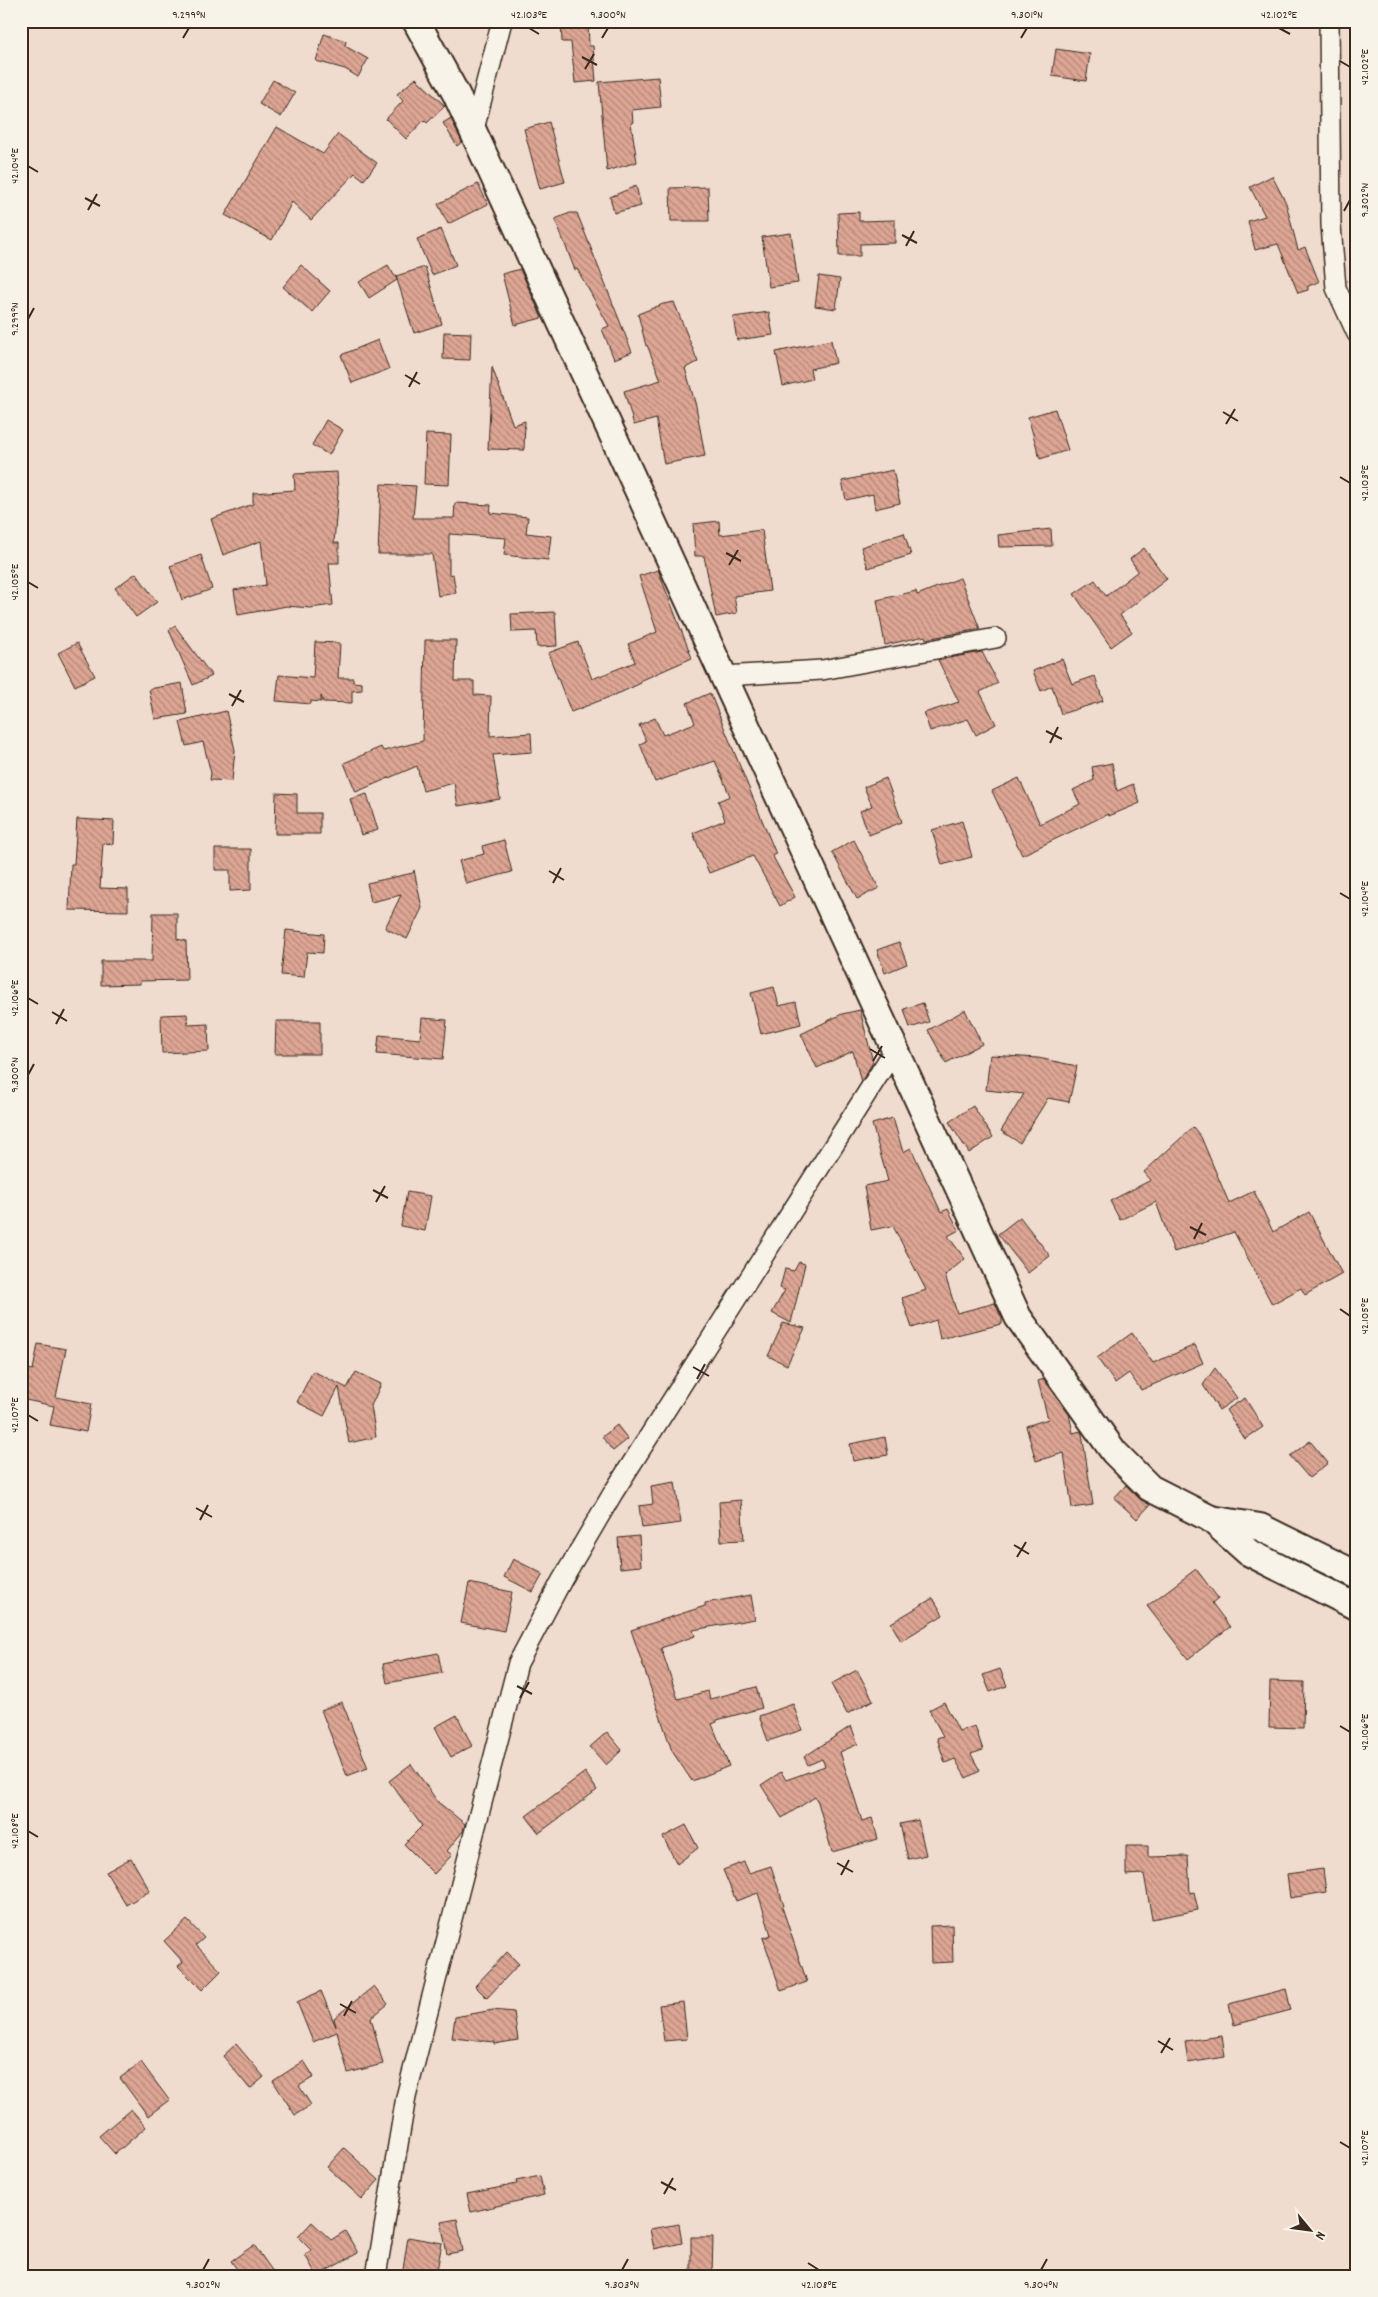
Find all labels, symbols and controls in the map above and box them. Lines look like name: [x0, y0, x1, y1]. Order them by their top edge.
text: 9.299°N: [172, 7, 206, 24]
text: 42.103°E: [511, 7, 548, 24]
text: 9.300°N: [590, 7, 626, 24]
text: 9.301°N: [1011, 7, 1043, 24]
text: 42.102°E: [1261, 7, 1298, 24]
text: 42.102°E: [1357, 48, 1374, 85]
text: 42.104°E: [7, 148, 24, 184]
text: 9.302°N: [1357, 183, 1374, 217]
text: 9.299°N: [7, 302, 24, 336]
text: 42.103°E: [1357, 464, 1374, 501]
text: 42.105°E: [7, 563, 24, 600]
text: 42.104°E: [1357, 881, 1374, 917]
text: 42.106°E: [7, 979, 24, 1016]
text: 9.300°N: [7, 1057, 24, 1093]
text: 42.105°E: [1357, 1297, 1374, 1334]
text: 42.107°E: [7, 1397, 24, 1433]
text: 42.106°E: [1357, 1713, 1374, 1750]
text: 42.108°E: [7, 1813, 24, 1849]
text: 42.107°E: [1357, 2130, 1374, 2166]
north arrow: [1286, 2204, 1336, 2254]
text: N: [1309, 2227, 1330, 2243]
text: 9.302°N: [186, 2277, 220, 2294]
text: 9.303°N: [605, 2277, 639, 2294]
text: 42.108°E: [801, 2277, 837, 2294]
text: 9.304°N: [1024, 2277, 1058, 2294]

